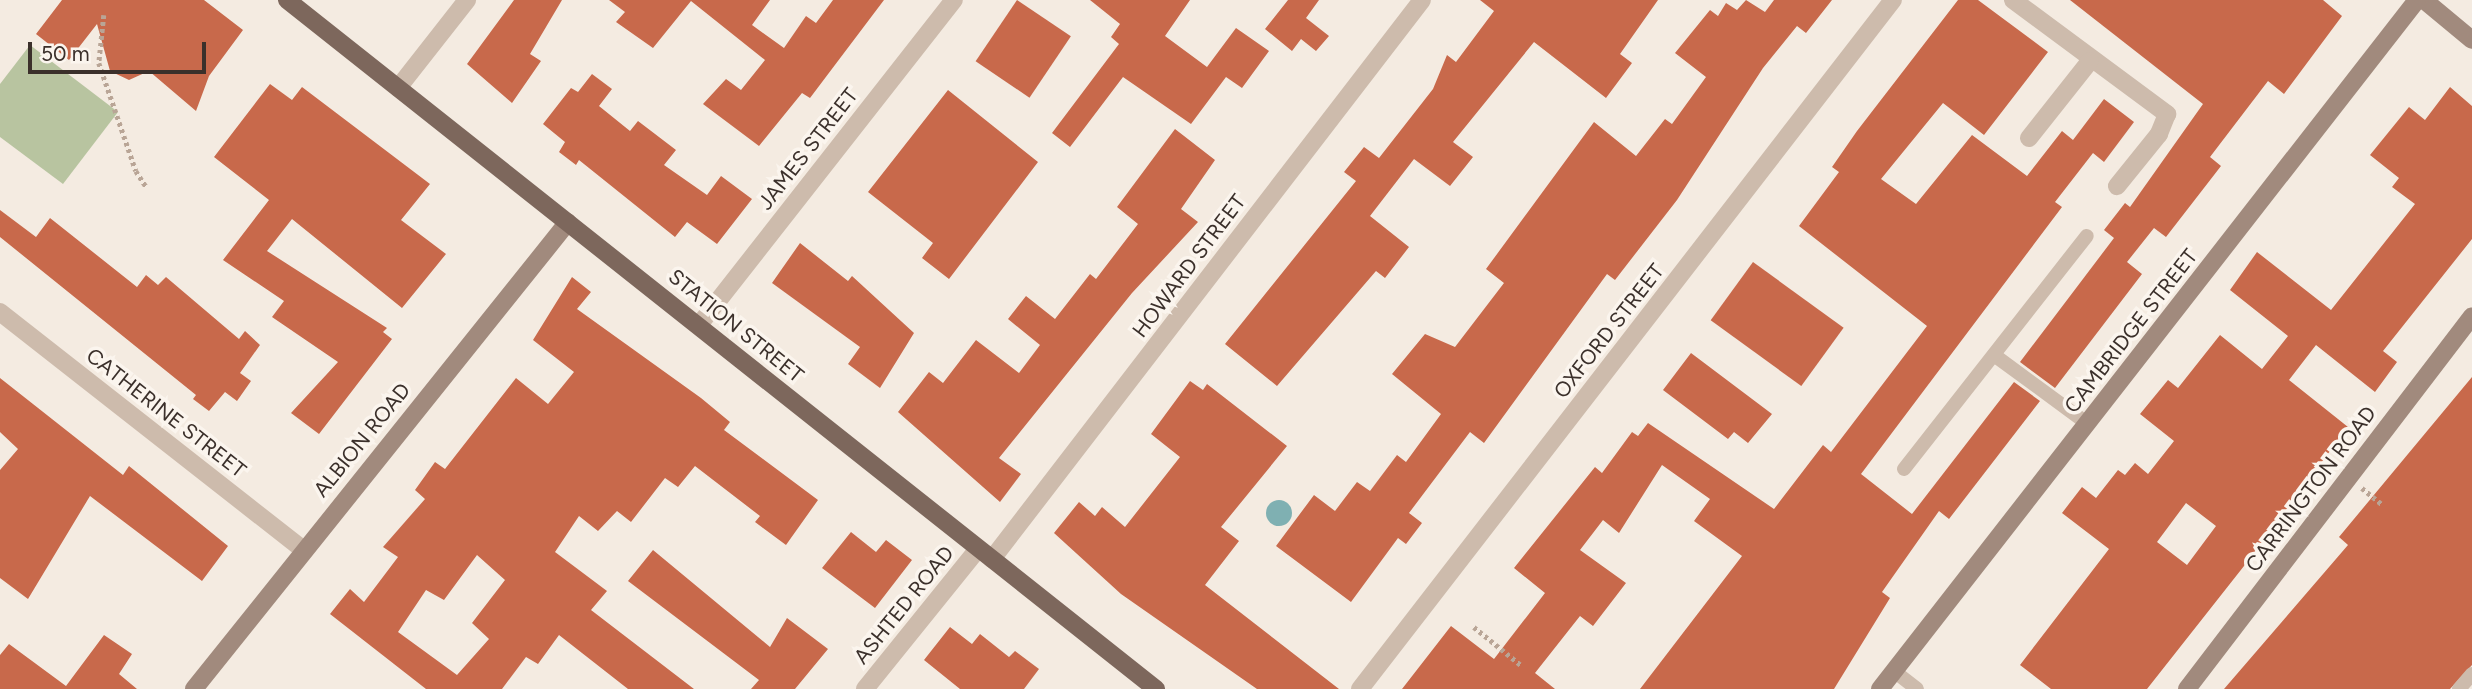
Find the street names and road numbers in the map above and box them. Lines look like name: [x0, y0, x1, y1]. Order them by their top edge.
street label: JAMES STREET: [753, 83, 863, 215]
street label: HOWARD STREET: [1127, 190, 1251, 342]
street label: CAMBRIDGE STREET: [2059, 244, 2203, 418]
street label: OXFORD STREET: [1549, 259, 1669, 403]
street label: STATION STREET: [664, 264, 808, 388]
street label: CATHERINE STREET: [81, 343, 251, 483]
street label: ALBION ROAD: [308, 378, 416, 502]
street label: CARRINGTON ROAD: [2240, 401, 2382, 577]
street label: ASHTED ROAD: [849, 541, 959, 669]

